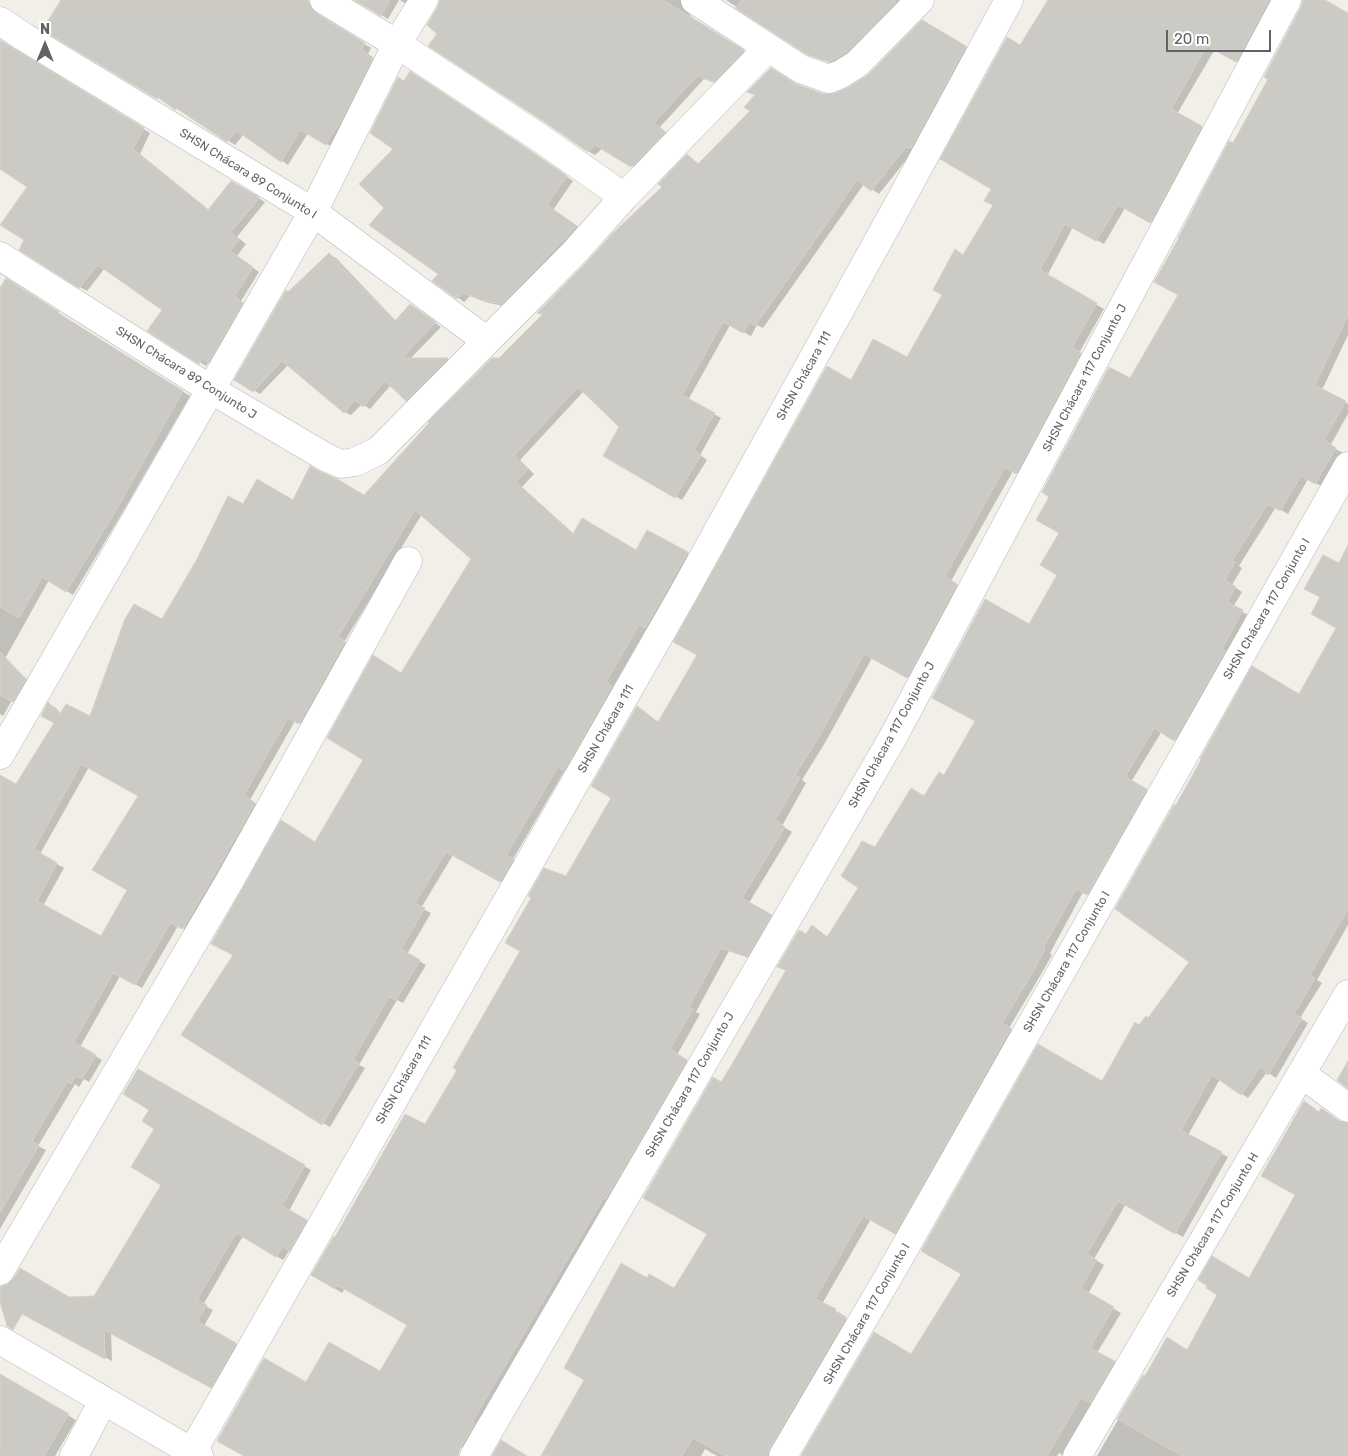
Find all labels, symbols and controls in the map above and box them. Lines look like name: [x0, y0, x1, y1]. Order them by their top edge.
north arrow: [20, 20, 70, 70]
scale bar: [1168, 20, 1273, 52]
text: N: [40, 21, 50, 38]
text: 20 m: [1174, 30, 1209, 48]
street label: SHSN Chácara 89 Conjunto I: [177, 126, 319, 222]
street label: SHSN Chácara 117 Conjunto J: [1040, 302, 1130, 454]
street label: SHSN Chácara 89 Conjunto J: [113, 324, 259, 422]
street label: SHSN Chácara 111: [774, 329, 834, 423]
street label: SHSN Chácara 117 Conjunto I: [1221, 536, 1313, 682]
street label: SHSN Chácara 117 Conjunto J: [846, 659, 938, 811]
street label: SHSN Chácara 111: [575, 682, 637, 776]
street label: SHSN Chácara 117 Conjunto I: [1021, 889, 1113, 1035]
street label: SHSN Chácara 117 Conjunto J: [642, 1010, 738, 1160]
street label: SHSN Chácara 111: [373, 1033, 435, 1127]
street label: SHSN Chácara 117 Conjunto H: [1164, 1150, 1262, 1300]
street label: SHSN Chácara 117 Conjunto I: [821, 1241, 913, 1387]

